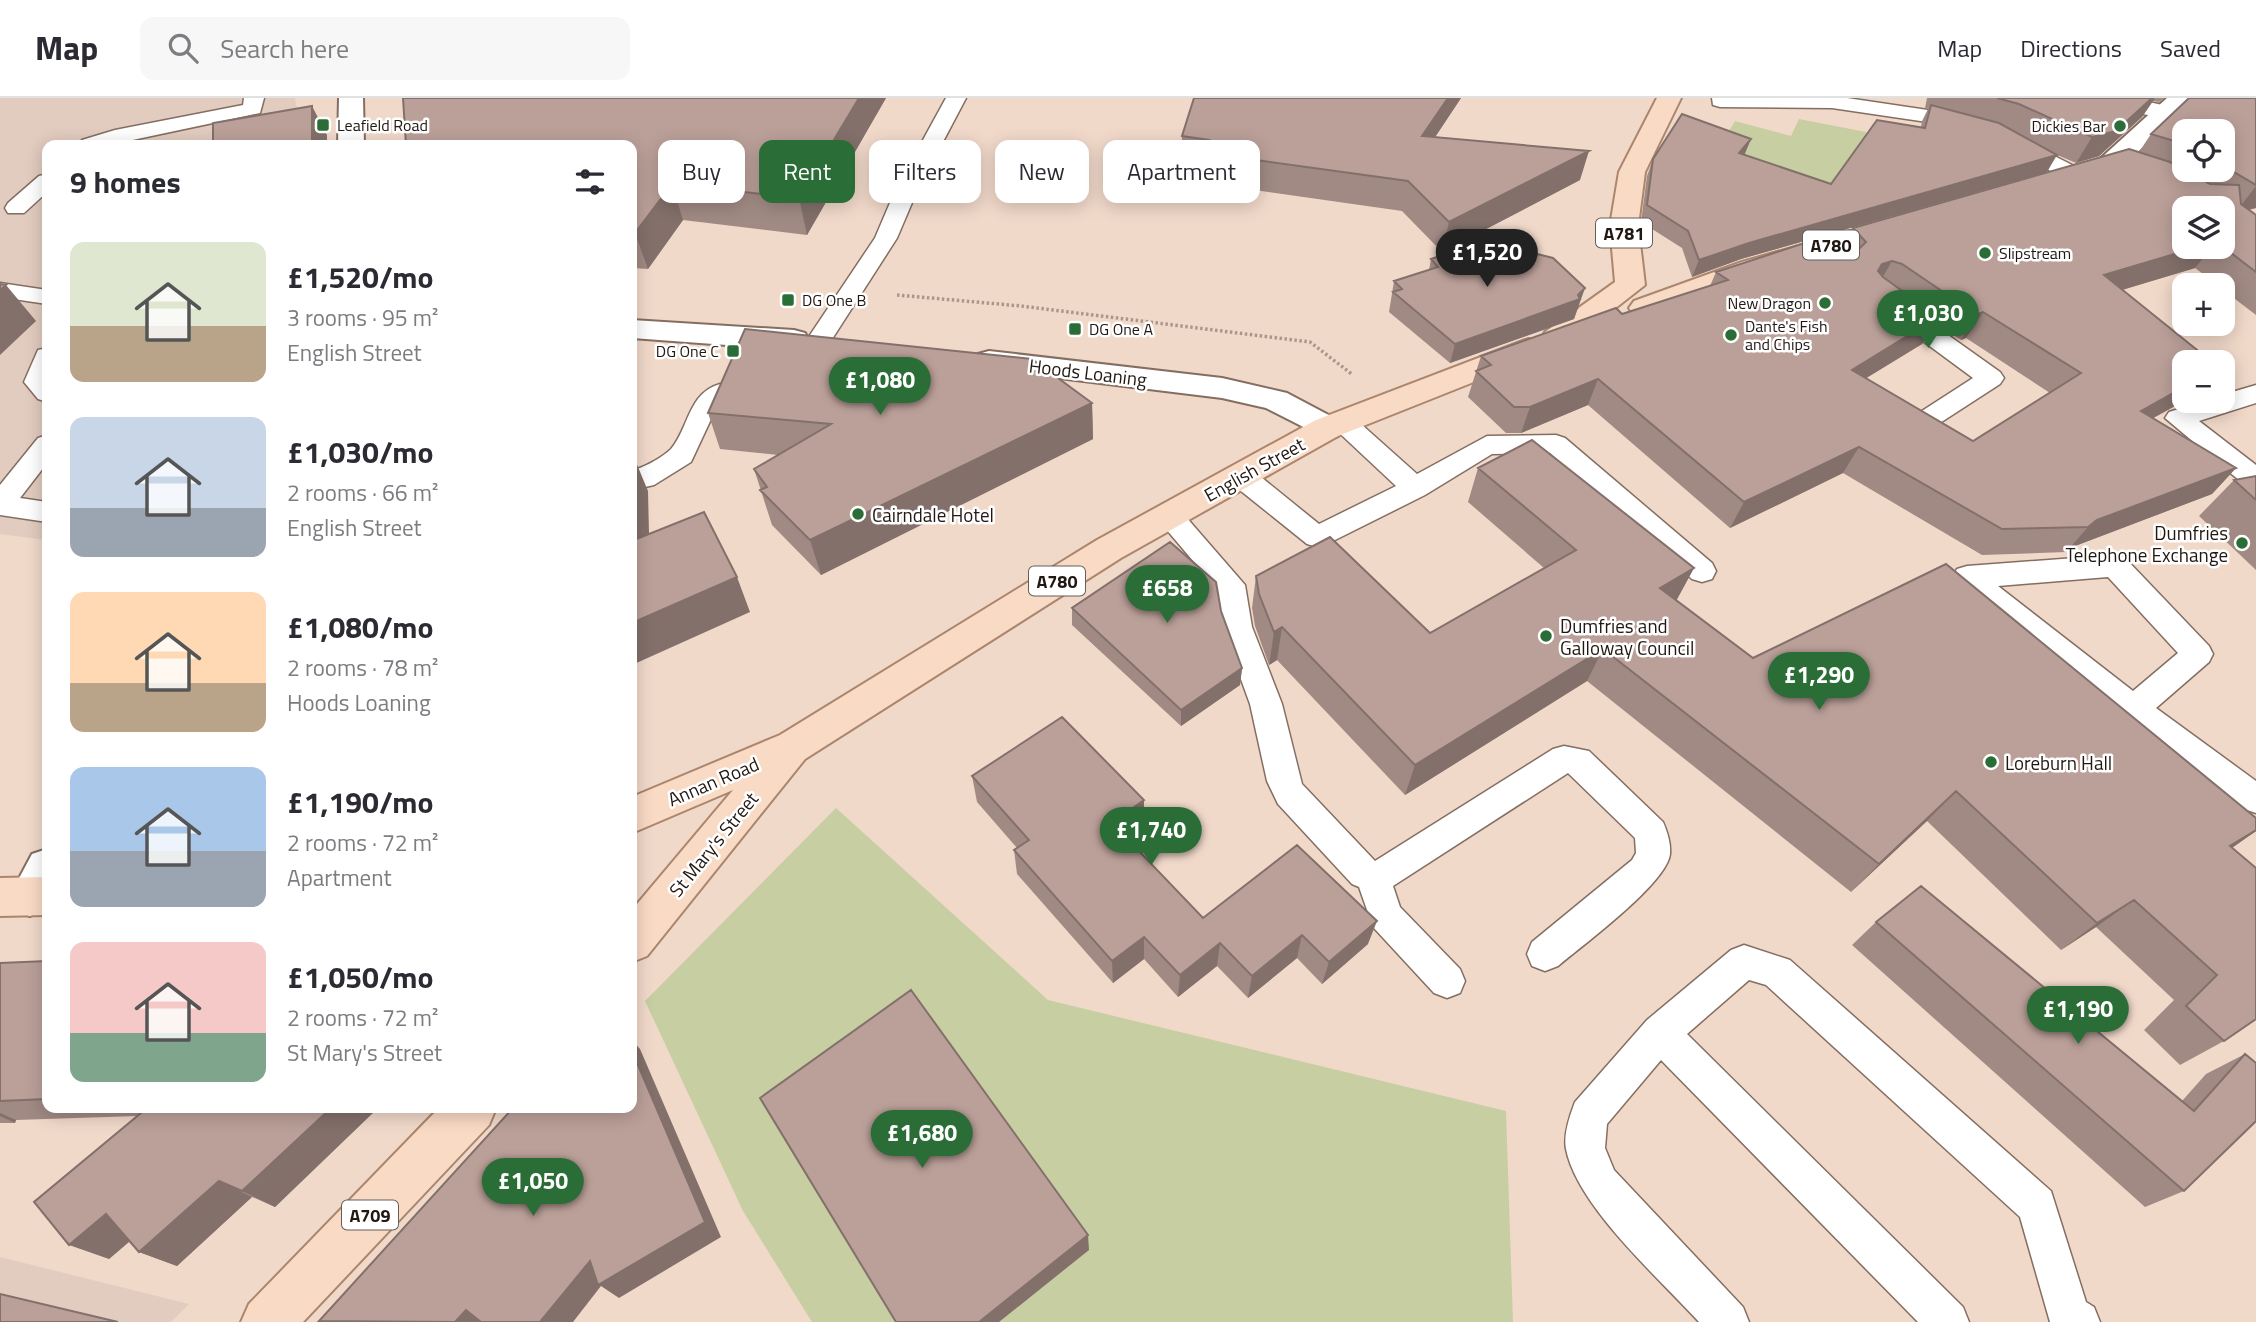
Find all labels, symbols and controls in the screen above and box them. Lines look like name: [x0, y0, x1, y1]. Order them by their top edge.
search box: [140, 17, 630, 80]
text: Map: [35, 23, 98, 73]
icon: search: [164, 29, 202, 67]
text: Search here: [220, 29, 349, 68]
text: Map: [1937, 30, 1982, 66]
text: Directions: [2020, 30, 2122, 66]
text: Saved: [2160, 30, 2221, 66]
place label: Leafield Road: [337, 113, 428, 137]
place label: Dickies Bar: [2032, 114, 2106, 138]
marker: Leafield Road: [315, 117, 331, 133]
marker: Dickies Bar: [2112, 118, 2128, 134]
map controls: [2172, 119, 2235, 413]
button: locate: [2172, 119, 2235, 182]
chip: Buy: [658, 140, 745, 203]
chip: Rent: [759, 140, 855, 203]
chip: Filters: [869, 140, 981, 203]
chip: New: [995, 140, 1089, 203]
chip: Apartment: [1103, 140, 1260, 203]
text: 9 homes: [70, 159, 181, 205]
icon: filters: [571, 163, 609, 201]
button: layers: [2172, 196, 2235, 259]
road number: A781: [1596, 218, 1652, 248]
pin: £1,520: [1430, 230, 1544, 289]
road number: A780: [1803, 230, 1859, 260]
text: £1,520: [1452, 234, 1522, 269]
place label: Slipstream: [1999, 241, 2071, 265]
marker: Slipstream: [1977, 245, 1993, 261]
text: £1,520/mo: [287, 254, 433, 300]
icon: home: [126, 270, 210, 354]
button: +: [2172, 273, 2235, 336]
place label: DG One B: [802, 288, 866, 312]
pin: £1,030: [1871, 290, 1985, 350]
place label: New Dragon: [1727, 291, 1811, 315]
marker: DG One B: [780, 292, 796, 308]
marker: New Dragon: [1817, 295, 1833, 311]
text: £1,030: [1893, 295, 1963, 330]
text: 3 rooms · 95 m²: [287, 300, 438, 335]
place label: Dante's Fish and Chips: [1745, 314, 1828, 356]
place label: DG One A: [1089, 317, 1153, 341]
marker: DG One A: [1067, 321, 1083, 337]
marker: Dante's Fish and Chips: [1723, 327, 1739, 343]
text: English Street: [287, 335, 422, 370]
place label: DG One C: [656, 339, 719, 363]
marker: DG One C: [725, 343, 741, 359]
street label: Hoods Loaning: [1027, 350, 1149, 394]
button: −: [2172, 350, 2235, 413]
pin: £1,080: [823, 358, 937, 417]
text: £1,080: [845, 362, 915, 397]
text: £1,030/mo: [287, 429, 433, 475]
street label: English Street: [1198, 429, 1310, 509]
icon: home: [126, 445, 210, 529]
text: 2 rooms · 66 m²: [287, 475, 438, 510]
place label: Cairndale Hotel: [872, 500, 994, 529]
marker: Cairndale Hotel: [850, 506, 866, 522]
text: English Street: [287, 510, 422, 545]
place label: Dumfries Telephone Exchange: [2065, 518, 2228, 569]
marker: Dumfries Telephone Exchange: [2234, 535, 2250, 551]
road number: A780: [1029, 566, 1085, 596]
pin: £658: [1126, 566, 1208, 625]
text: £658: [1141, 570, 1193, 605]
text: £1,080/mo: [287, 604, 433, 650]
place label: Dumfries and Galloway Council: [1560, 611, 1694, 662]
icon: home: [126, 620, 210, 704]
marker: Dumfries and Galloway Council: [1538, 628, 1554, 644]
text: 2 rooms · 78 m²: [287, 650, 438, 685]
pin: £1,290: [1762, 652, 1876, 712]
text: £1,290: [1784, 657, 1854, 692]
text: Hoods Loaning: [287, 685, 431, 720]
place label: Loreburn Hall: [2005, 748, 2112, 777]
street label: Annan Road: [663, 749, 763, 813]
marker: Loreburn Hall: [1983, 754, 1999, 770]
text: £1,190/mo: [287, 779, 433, 825]
street label: St Mary's Street: [661, 785, 765, 903]
icon: home: [126, 795, 210, 879]
pin: £1,740: [1094, 808, 1208, 867]
text: £1,740: [1116, 812, 1186, 847]
text: 2 rooms · 72 m²: [287, 825, 438, 860]
text: Apartment: [287, 860, 392, 895]
text: £1,050/mo: [287, 954, 433, 1000]
icon: home: [126, 970, 210, 1054]
pin: £1,190: [2021, 986, 2135, 1046]
text: £1,190: [2043, 991, 2113, 1026]
text: 2 rooms · 72 m²: [287, 1000, 438, 1035]
text: St Mary's Street: [287, 1035, 442, 1070]
pin: £1,680: [865, 1110, 979, 1170]
text: £1,680: [887, 1115, 957, 1150]
pin: £1,050: [476, 1158, 590, 1218]
text: £1,050: [498, 1163, 568, 1198]
road number: A709: [342, 1200, 398, 1230]

